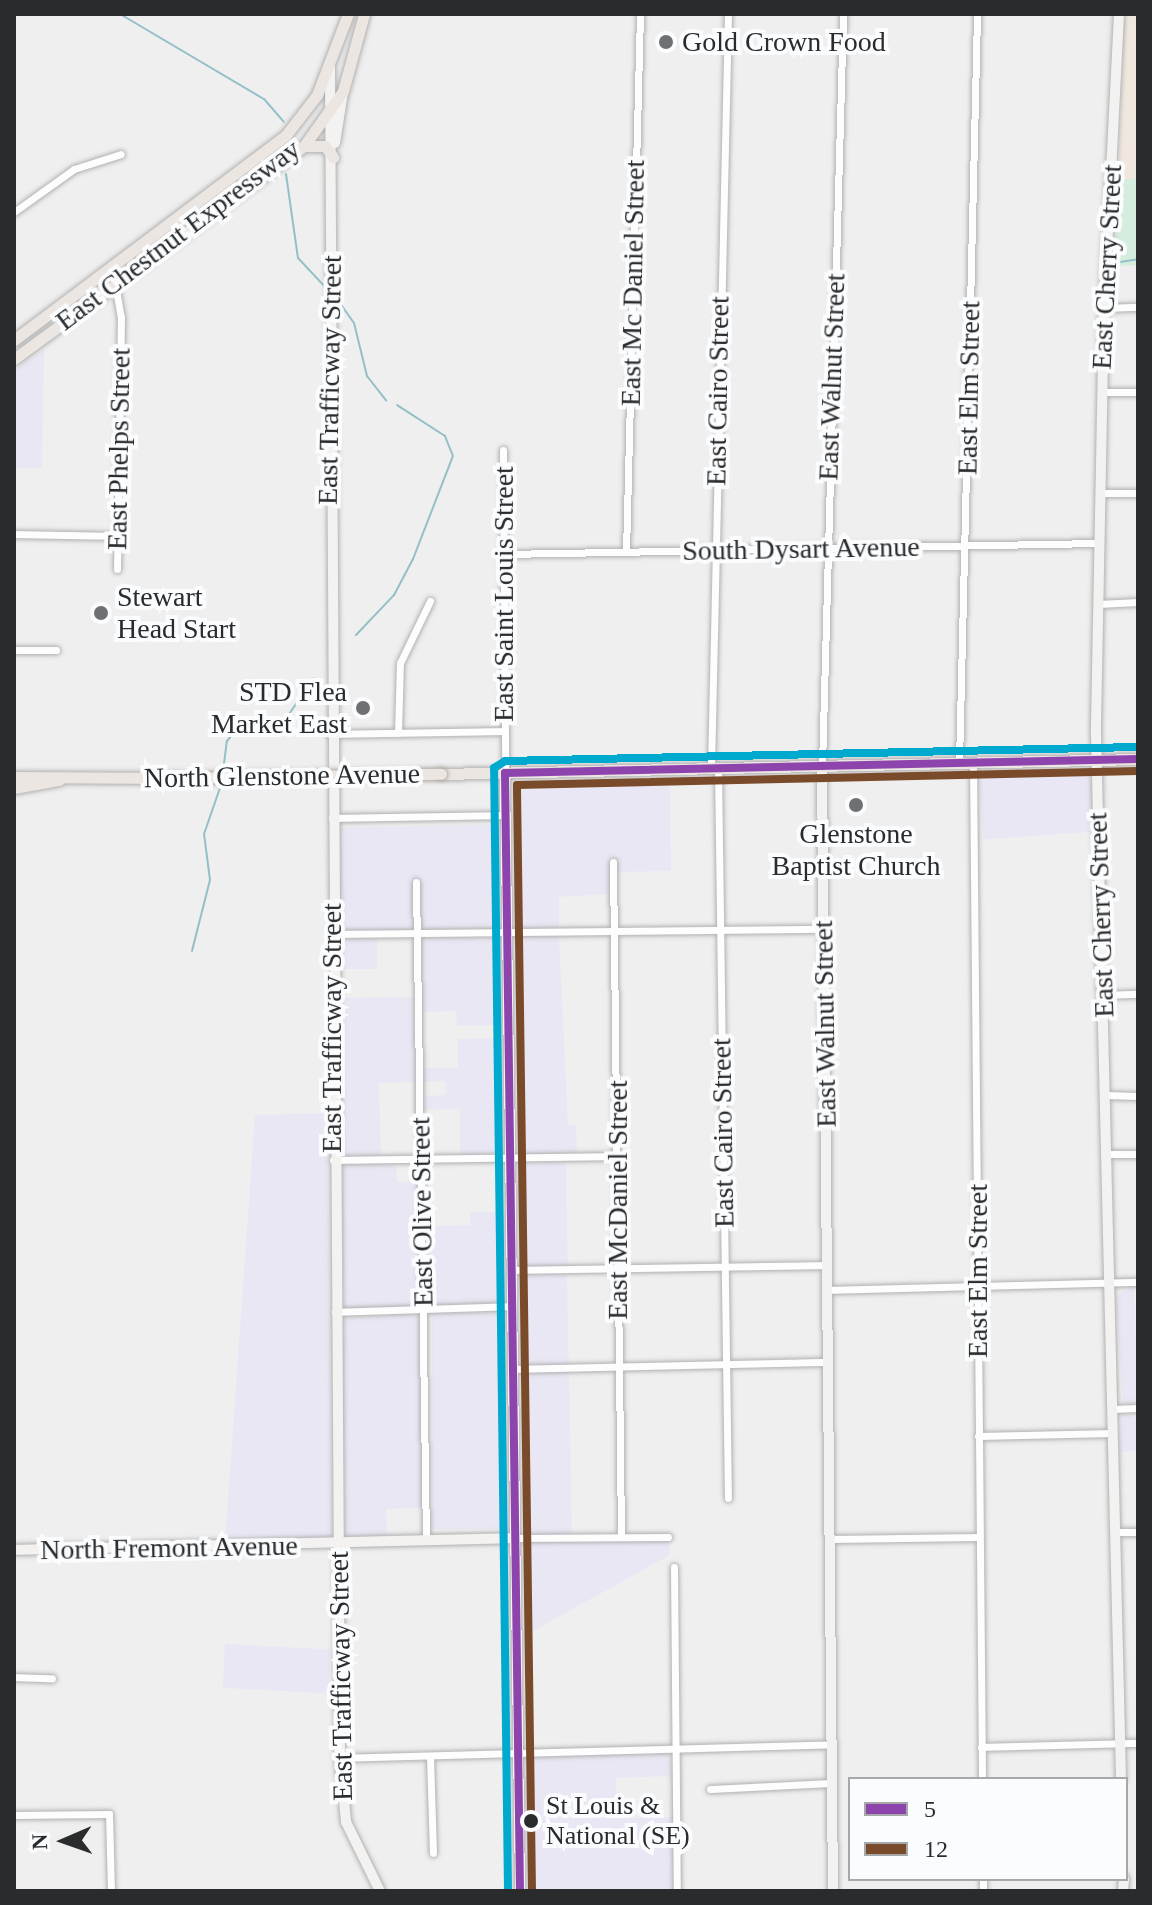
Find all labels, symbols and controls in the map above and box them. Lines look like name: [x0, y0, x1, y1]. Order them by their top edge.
place label: Gold Crown Food: [682, 25, 886, 59]
marker: Gold Crown Food: [657, 33, 675, 51]
street label: East Chestnut Expressway: [49, 132, 307, 338]
street label: East Mc Daniel Street: [614, 159, 652, 407]
street label: East Cherry Street: [1085, 164, 1129, 370]
street label: East Trafficway Street: [311, 255, 349, 505]
street label: East Walnut Street: [812, 273, 852, 481]
street label: East Cairo Street: [700, 296, 736, 486]
street label: East Elm Street: [951, 301, 987, 475]
street label: East Phelps Street: [100, 348, 138, 550]
street label: East Saint Louis Street: [487, 466, 521, 722]
street label: South Dysart Avenue: [681, 530, 921, 568]
place label: Stewart Head Start: [117, 580, 236, 646]
marker: Stewart Head Start: [92, 604, 110, 622]
place label: STD Flea Market East: [211, 675, 347, 741]
marker: STD Flea Market East: [354, 699, 372, 717]
street label: North Glenstone Avenue: [143, 757, 421, 795]
marker: Glenstone Baptist Church: [847, 796, 865, 814]
street label: East Cherry Street: [1081, 812, 1121, 1018]
place label: Glenstone Baptist Church: [772, 817, 940, 883]
street label: East Trafficway Street: [315, 903, 349, 1153]
street label: East Walnut Street: [806, 920, 844, 1128]
street label: East Cairo Street: [705, 1038, 741, 1228]
street label: East McDaniel Street: [601, 1080, 635, 1320]
street label: East Olive Street: [404, 1117, 440, 1307]
street label: East Elm Street: [961, 1184, 995, 1358]
street label: North Fremont Avenue: [39, 1529, 299, 1567]
street label: East Trafficway Street: [322, 1551, 360, 1801]
legend: [848, 1777, 1128, 1881]
place label: St Louis & National (SE): [546, 1790, 690, 1852]
text: 5: [924, 1796, 936, 1822]
north arrow: [24, 1801, 104, 1881]
marker: St Louis & National (SE): [523, 1813, 539, 1829]
text: N: [27, 1833, 52, 1850]
text: 12: [924, 1836, 948, 1862]

